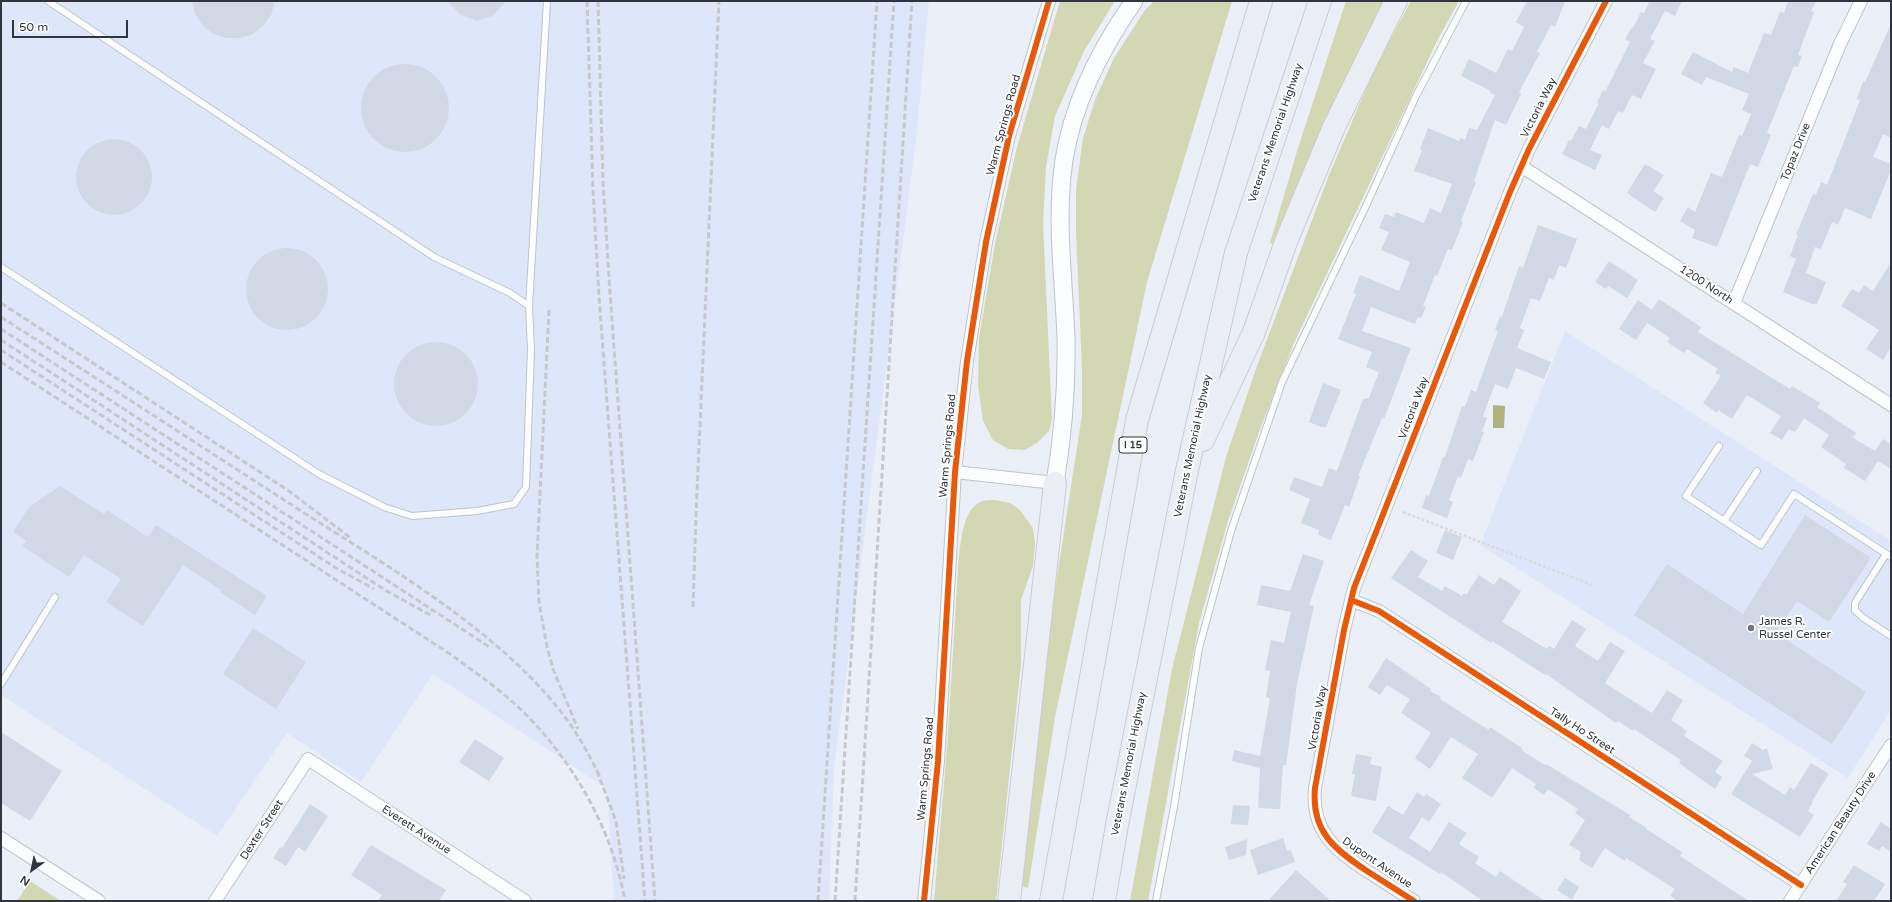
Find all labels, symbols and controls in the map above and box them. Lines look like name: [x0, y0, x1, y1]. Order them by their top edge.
scale bar: [14, 12, 130, 38]
text: 50 m: [19, 20, 48, 34]
street label: Veterans Memorial Highway: [1246, 62, 1306, 204]
street label: Warm Springs Road: [984, 73, 1024, 177]
street label: Victoria Way: [1518, 76, 1560, 140]
street label: Topaz Drive: [1778, 121, 1814, 183]
street label: 1200 North: [1677, 263, 1735, 307]
street label: Veterans Memorial Highway: [1171, 373, 1215, 519]
street label: Victoria Way: [1396, 375, 1432, 441]
street label: Warm Springs Road: [937, 394, 959, 498]
road number: I 15: [1119, 437, 1147, 453]
place label: James R. Russel Center: [1759, 615, 1831, 641]
marker: James R. Russel Center: [1746, 623, 1756, 633]
street label: Victoria Way: [1306, 685, 1330, 751]
street label: Veterans Memorial Highway: [1109, 691, 1149, 837]
street label: Tally Ho Street: [1547, 705, 1617, 757]
street label: Warm Springs Road: [915, 717, 937, 821]
street label: American Beauty Drive: [1803, 769, 1879, 877]
street label: Dexter Street: [238, 797, 286, 863]
street label: Everett Avenue: [379, 803, 453, 857]
street label: Dupont Avenue: [1340, 835, 1414, 891]
north arrow: [12, 850, 52, 890]
text: N: [18, 873, 32, 888]

